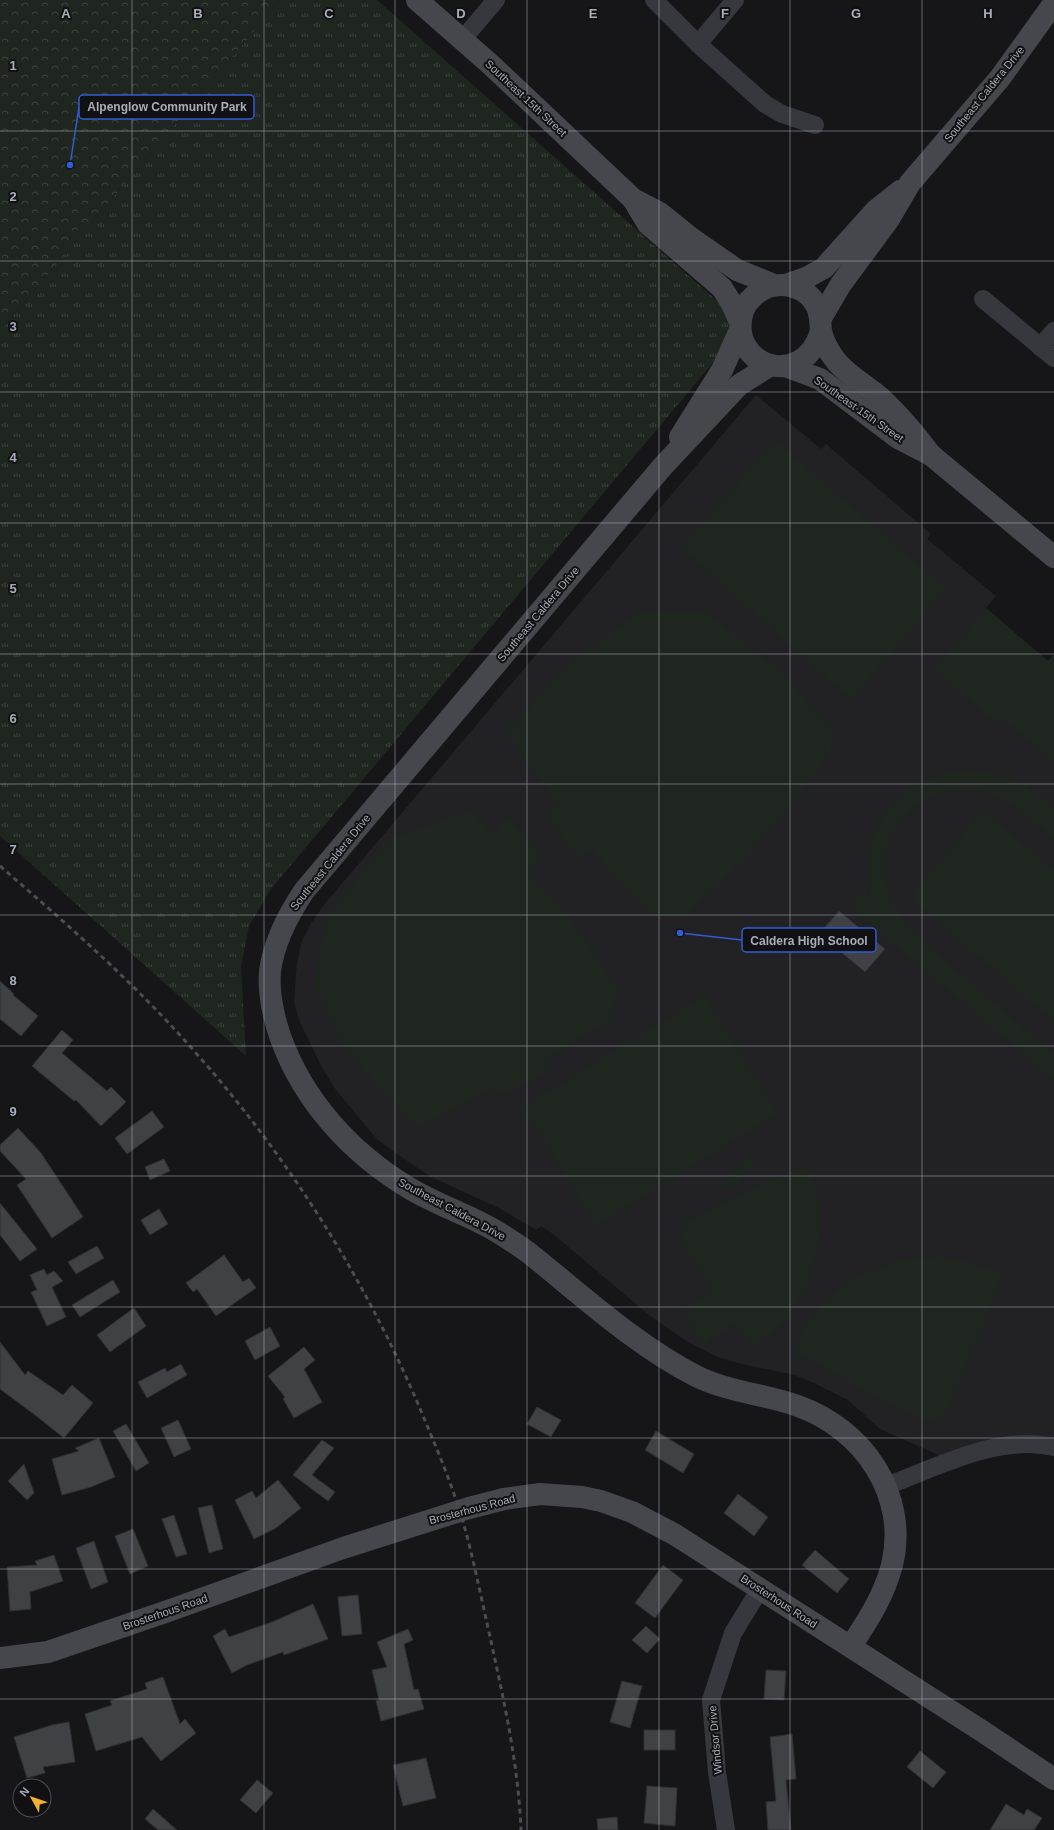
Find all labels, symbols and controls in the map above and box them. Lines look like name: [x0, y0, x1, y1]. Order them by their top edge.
text: A: [61, 6, 71, 21]
text: B: [193, 6, 203, 21]
text: C: [324, 6, 334, 21]
text: D: [456, 6, 466, 21]
text: E: [589, 6, 598, 21]
text: F: [721, 6, 729, 21]
text: G: [851, 6, 861, 21]
text: H: [983, 6, 993, 21]
street label: Southeast Caldera Drive: [942, 44, 1026, 144]
street label: Southeast 15th Street: [483, 57, 569, 139]
text: 1: [9, 58, 17, 73]
callout: Alpenglow Community Park: [79, 95, 254, 119]
text: Alpenglow Community Park: [87, 100, 247, 114]
text: 2: [9, 189, 17, 204]
text: 3: [9, 319, 17, 334]
street label: Southeast 15th Street: [812, 374, 906, 444]
text: 4: [9, 450, 17, 465]
street label: Southeast Caldera Drive: [495, 564, 581, 664]
text: 5: [9, 581, 17, 596]
text: 6: [9, 711, 17, 726]
street label: Southeast Caldera Drive: [288, 812, 372, 912]
text: 7: [9, 842, 17, 857]
callout: Caldera High School: [742, 928, 876, 952]
text: Caldera High School: [750, 934, 868, 948]
text: 8: [9, 973, 17, 988]
text: 9: [9, 1104, 17, 1119]
street label: Southeast Caldera Drive: [396, 1176, 508, 1242]
street label: Brosterhous Road: [428, 1492, 516, 1526]
street label: Brosterhous Road: [739, 1572, 819, 1630]
street label: Brosterhous Road: [121, 1592, 209, 1632]
street label: Windsor Drive: [706, 1705, 724, 1775]
north arrow: [12, 1778, 52, 1818]
text: N: [17, 1785, 32, 1798]

